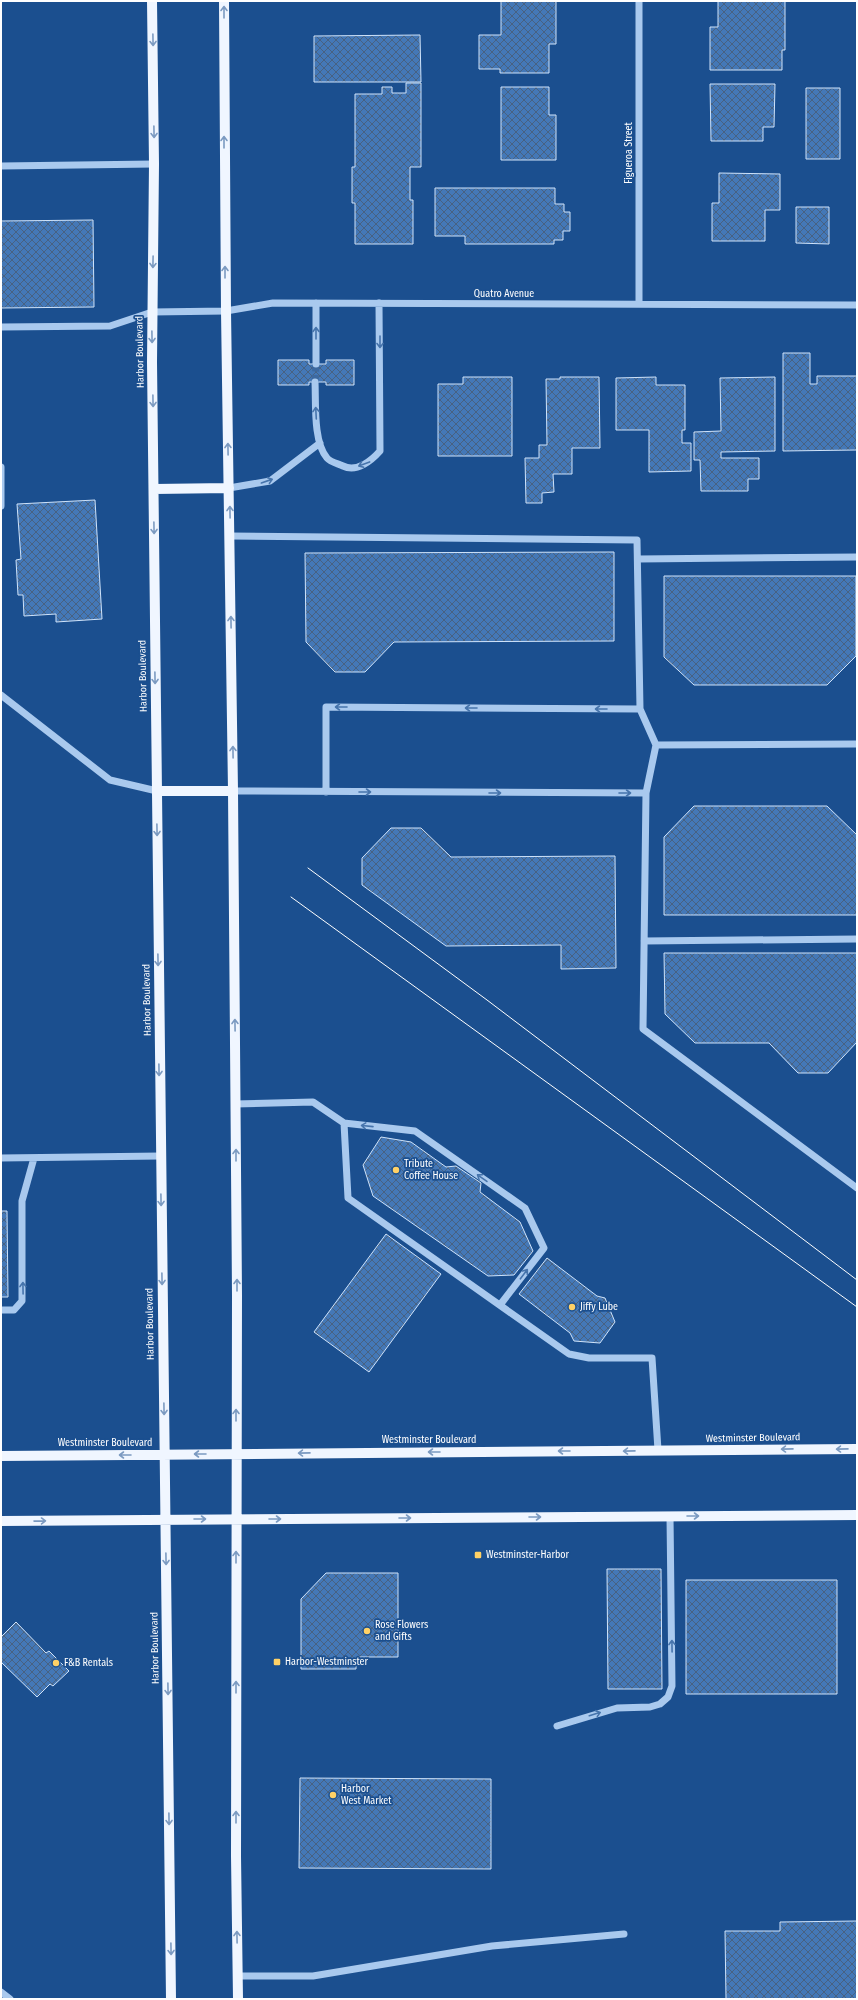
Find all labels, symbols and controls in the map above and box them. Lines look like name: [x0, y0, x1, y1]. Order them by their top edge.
one-way arrow: [220, 6, 228, 19]
one-way arrow: [149, 33, 157, 46]
street label: Figueroa Street: [623, 121, 635, 184]
one-way arrow: [150, 125, 158, 138]
one-way arrow: [221, 136, 228, 149]
one-way arrow: [149, 255, 157, 268]
one-way arrow: [221, 266, 229, 279]
street label: Quatro Avenue: [474, 288, 534, 300]
street label: Harbor Boulevard: [133, 316, 147, 388]
one-way arrow: [312, 327, 320, 340]
one-way arrow: [148, 330, 156, 343]
one-way arrow: [376, 335, 384, 348]
one-way arrow: [149, 394, 157, 407]
one-way arrow: [313, 407, 320, 420]
one-way arrow: [225, 443, 232, 456]
one-way arrow: [358, 460, 370, 468]
one-way arrow: [261, 476, 273, 484]
one-way arrow: [226, 506, 233, 519]
one-way arrow: [150, 521, 158, 534]
one-way arrow: [227, 616, 235, 629]
street label: Harbor Boulevard: [136, 640, 150, 712]
one-way arrow: [151, 671, 159, 684]
one-way arrow: [335, 703, 348, 711]
one-way arrow: [465, 704, 478, 712]
one-way arrow: [595, 705, 608, 713]
one-way arrow: [229, 746, 237, 759]
one-way arrow: [358, 788, 371, 796]
one-way arrow: [488, 789, 501, 797]
one-way arrow: [618, 789, 631, 797]
one-way arrow: [153, 823, 161, 836]
one-way arrow: [154, 953, 162, 966]
street label: Harbor Boulevard: [140, 964, 154, 1036]
one-way arrow: [231, 1019, 239, 1032]
one-way arrow: [155, 1063, 163, 1076]
one-way arrow: [361, 1122, 374, 1129]
one-way arrow: [232, 1149, 240, 1162]
place label: Tribute Coffee House: [404, 1158, 458, 1182]
marker: Tribute Coffee House: [391, 1165, 401, 1175]
one-way arrow: [477, 1174, 488, 1182]
one-way arrow: [157, 1193, 165, 1206]
one-way arrow: [519, 1269, 528, 1280]
one-way arrow: [158, 1272, 166, 1285]
one-way arrow: [233, 1279, 241, 1292]
one-way arrow: [19, 1282, 27, 1295]
street label: Harbor Boulevard: [143, 1288, 157, 1360]
place label: Jiffy Lube: [580, 1301, 618, 1313]
marker: Jiffy Lube: [567, 1302, 577, 1312]
one-way arrow: [160, 1402, 168, 1415]
one-way arrow: [232, 1409, 240, 1422]
street label: Westminster Boulevard: [706, 1431, 800, 1445]
street label: Westminster Boulevard: [382, 1434, 476, 1446]
street label: Westminster Boulevard: [58, 1437, 152, 1449]
one-way arrow: [781, 1445, 794, 1453]
one-way arrow: [836, 1445, 849, 1453]
one-way arrow: [558, 1447, 571, 1455]
one-way arrow: [623, 1447, 636, 1455]
one-way arrow: [428, 1448, 441, 1456]
one-way arrow: [298, 1449, 311, 1457]
one-way arrow: [194, 1450, 207, 1458]
one-way arrow: [119, 1451, 132, 1459]
one-way arrow: [686, 1512, 699, 1520]
one-way arrow: [528, 1513, 541, 1521]
one-way arrow: [398, 1514, 411, 1522]
one-way arrow: [193, 1515, 206, 1523]
one-way arrow: [268, 1515, 281, 1523]
one-way arrow: [33, 1517, 46, 1525]
place label: Westminster-Harbor: [486, 1549, 570, 1561]
marker: Westminster-Harbor: [473, 1550, 483, 1560]
one-way arrow: [232, 1551, 240, 1564]
one-way arrow: [162, 1552, 170, 1565]
street label: Harbor Boulevard: [148, 1612, 162, 1684]
place label: Rose Flowers and Gifts: [375, 1619, 428, 1643]
marker: Rose Flowers and Gifts: [362, 1626, 372, 1636]
one-way arrow: [668, 1640, 676, 1653]
place label: Harbor-Westminster: [285, 1656, 369, 1668]
place label: F&B Rentals: [64, 1657, 113, 1669]
marker: Harbor-Westminster: [272, 1657, 282, 1667]
marker: F&B Rentals: [51, 1658, 61, 1668]
one-way arrow: [232, 1681, 240, 1694]
one-way arrow: [164, 1682, 172, 1695]
one-way arrow: [588, 1710, 601, 1717]
place label: Harbor West Market: [341, 1783, 392, 1807]
marker: Harbor West Market: [328, 1790, 338, 1800]
one-way arrow: [232, 1811, 240, 1824]
one-way arrow: [165, 1812, 173, 1825]
one-way arrow: [233, 1931, 241, 1944]
one-way arrow: [167, 1942, 175, 1955]

